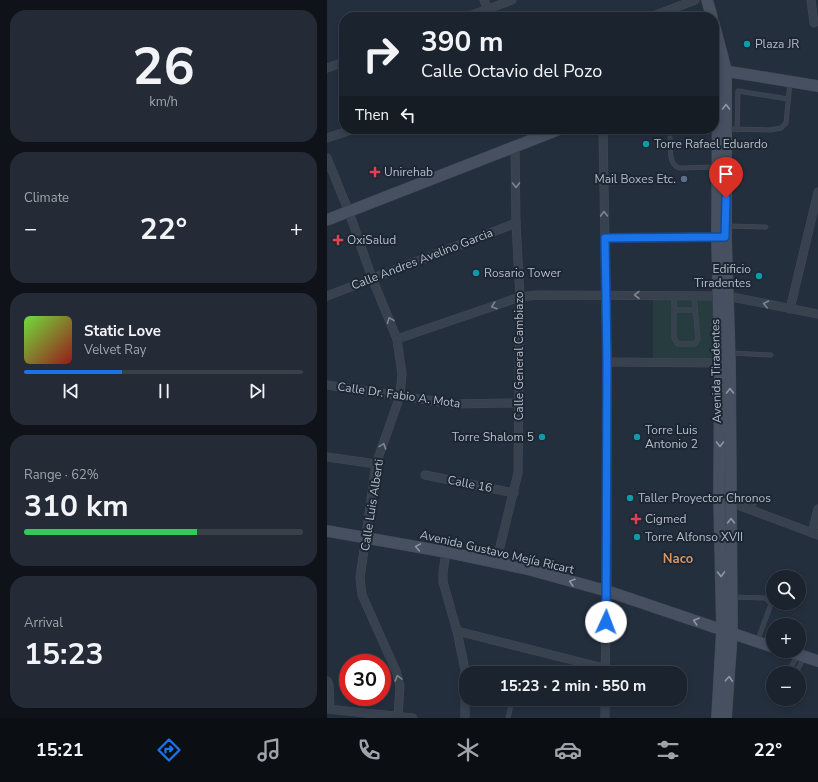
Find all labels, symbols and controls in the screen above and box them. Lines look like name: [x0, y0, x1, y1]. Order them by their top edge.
text: 390 m: [421, 23, 504, 61]
icon: right: [355, 28, 407, 80]
text: 26: [132, 31, 195, 102]
place label: Plaza JR: [755, 36, 799, 52]
marker: Plaza JR: [742, 39, 752, 49]
text: Calle Octavio del Pozo: [421, 59, 602, 83]
text: km/h: [149, 93, 178, 111]
icon: left: [397, 104, 419, 126]
one-way arrow: [722, 104, 730, 110]
text: Then: [355, 105, 389, 125]
place label: Torre Rafael Eduardo: [654, 136, 768, 152]
marker: Torre Rafael Eduardo: [641, 139, 651, 149]
pin: [709, 157, 743, 198]
icon: arrive: [715, 163, 737, 185]
place label: Unirehab: [384, 164, 433, 180]
marker: Unirehab: [369, 166, 381, 178]
place label: Mail Boxes Etc.: [594, 171, 676, 187]
marker: Mail Boxes Etc.: [679, 174, 689, 184]
one-way arrow: [512, 182, 520, 188]
text: Climate: [24, 189, 69, 207]
text: 22°: [140, 209, 187, 250]
one-way arrow: [600, 211, 608, 217]
text: −: [24, 214, 37, 244]
text: +: [290, 214, 303, 244]
street label: Calle Andres Avelino Garcia: [349, 225, 495, 293]
place label: OxiSalud: [347, 232, 396, 248]
marker: OxiSalud: [332, 234, 344, 246]
place label: Edificio Tiradentes: [694, 261, 751, 291]
place label: Rosario Tower: [484, 265, 562, 281]
marker: Rosario Tower: [471, 268, 481, 278]
marker: Edificio Tiradentes: [754, 271, 764, 281]
street label: Calle General Cambiazo: [511, 291, 527, 421]
one-way arrow: [634, 291, 640, 299]
one-way arrow: [763, 300, 769, 308]
one-way arrow: [491, 301, 498, 310]
one-way arrow: [386, 317, 394, 324]
street label: Avenida Tiradentes: [707, 319, 725, 423]
text: Static Love: [84, 321, 161, 341]
text: Velvet Ray: [84, 341, 146, 359]
street label: Calle Dr. Fabio A. Mota: [336, 378, 462, 412]
icon: previous: [60, 380, 82, 402]
icon: pause: [153, 380, 175, 402]
icon: next: [246, 380, 268, 402]
one-way arrow: [726, 388, 734, 394]
place label: Torre Luis Antonio 2: [645, 422, 698, 452]
place label: Torre Shalom 5: [452, 429, 534, 445]
marker: Torre Shalom 5: [537, 432, 547, 442]
marker: Torre Luis Antonio 2: [632, 432, 642, 442]
one-way arrow: [715, 441, 724, 447]
one-way arrow: [378, 442, 386, 449]
street label: Calle Luis Alberti: [357, 458, 387, 552]
text: Range · 62%: [24, 466, 99, 484]
street label: Calle 16: [446, 472, 494, 496]
text: 310 km: [24, 486, 129, 527]
place label: Taller Proyector Chronos: [638, 490, 771, 506]
marker: Taller Proyector Chronos: [625, 493, 635, 503]
place label: Cigmed: [645, 511, 687, 527]
marker: Cigmed: [630, 513, 642, 525]
one-way arrow: [727, 518, 735, 524]
street label: Avenida Gustavo Mejía Ricart: [418, 526, 576, 578]
place label: Torre Alfonso XVII: [645, 529, 743, 545]
marker: Torre Alfonso XVII: [632, 532, 642, 542]
one-way arrow: [415, 544, 421, 552]
district label: Naco: [663, 550, 693, 568]
map controls: [766, 570, 806, 706]
button: search: [766, 570, 806, 610]
one-way arrow: [717, 571, 725, 577]
one-way arrow: [569, 578, 576, 587]
position arrow: [585, 601, 627, 643]
text: Arrival: [24, 614, 63, 632]
one-way arrow: [693, 617, 700, 626]
button: +: [766, 618, 806, 658]
text: 15:23: [24, 634, 103, 675]
speed limit sign: 30: [339, 654, 391, 706]
button: −: [766, 666, 806, 706]
one-way arrow: [394, 674, 403, 681]
text: 15:23 · 2 min · 550 m: [500, 676, 646, 696]
one-way arrow: [724, 676, 733, 682]
icon: directions: [155, 736, 183, 764]
icon: music: [255, 736, 283, 764]
icon: phone: [355, 736, 383, 764]
icon: climate: [454, 736, 482, 764]
icon: car: [554, 736, 582, 764]
icon: filters: [654, 736, 682, 764]
text: 15:21: [36, 738, 84, 762]
text: 22°: [754, 738, 782, 762]

